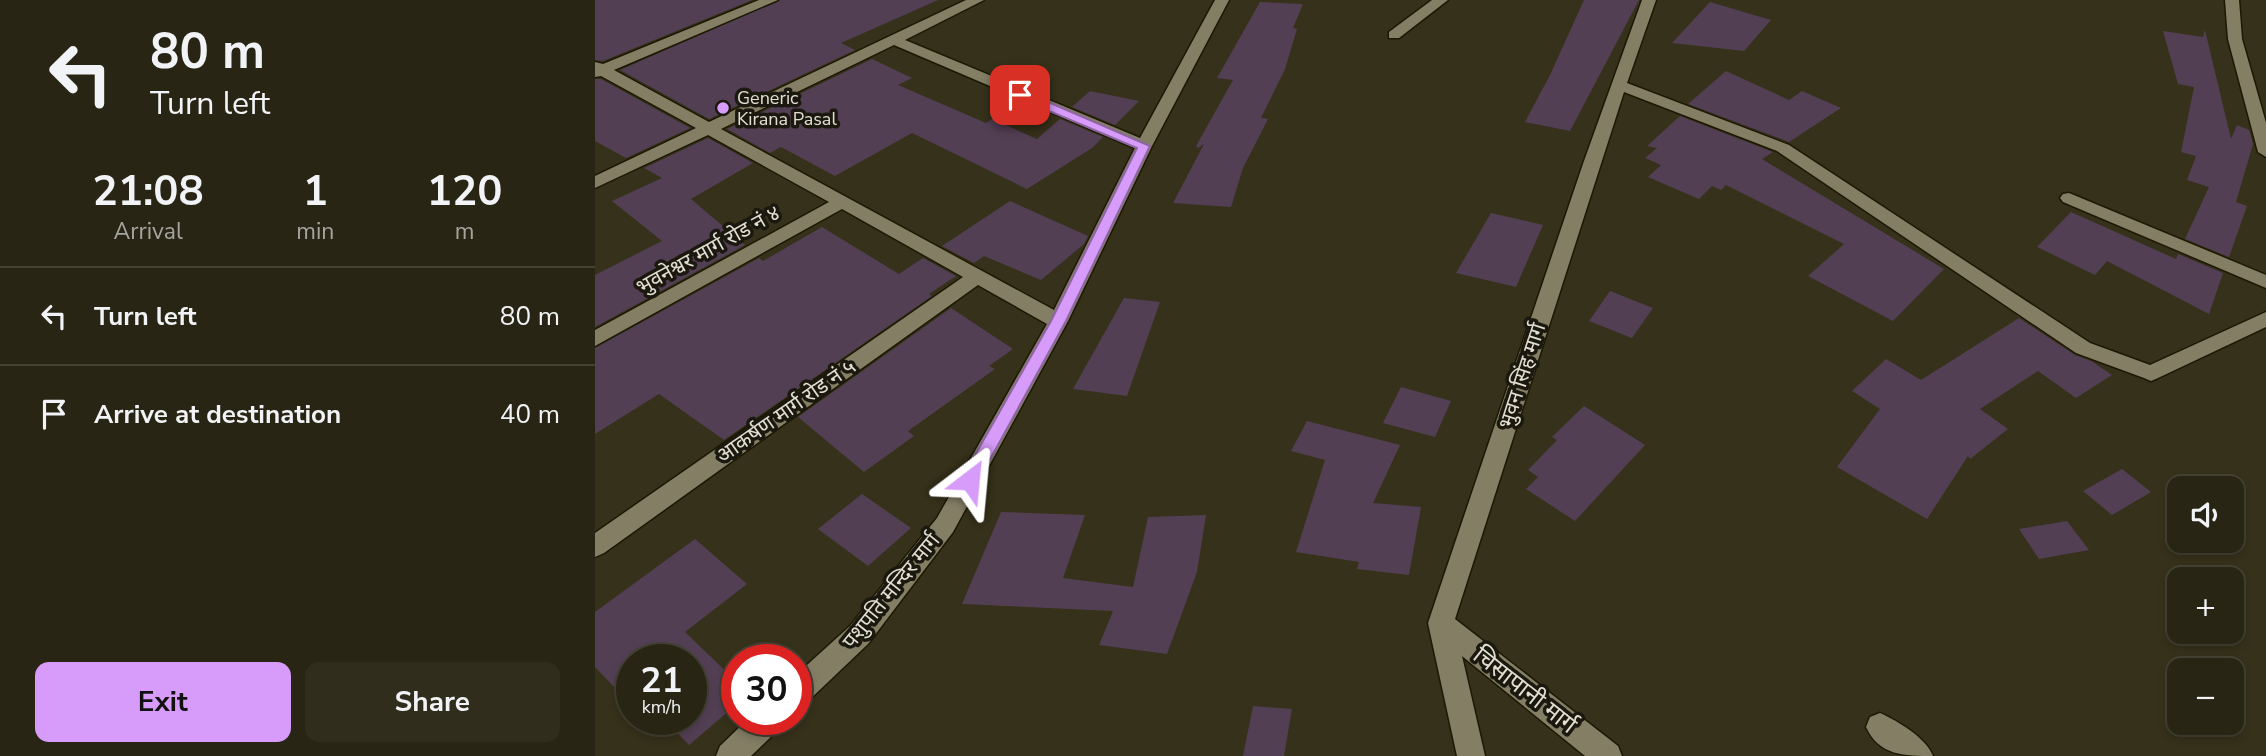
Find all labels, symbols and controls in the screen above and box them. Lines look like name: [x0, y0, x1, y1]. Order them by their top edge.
text: 80 m: [150, 18, 265, 85]
icon: left: [35, 28, 126, 119]
pin: [990, 65, 1050, 125]
icon: arrive: [1001, 76, 1039, 114]
text: Turn left: [150, 82, 270, 125]
place label: Generic Kirana Pasal: [737, 86, 837, 131]
marker: Generic Kirana Pasal: [715, 100, 731, 116]
text: 21:08: [93, 163, 204, 220]
text: 1: [303, 163, 328, 220]
text: 120: [427, 163, 502, 220]
street label: भुवनेश्वर मार्ग रोड नं ४: [631, 199, 785, 301]
text: Arrival: [114, 216, 183, 247]
text: min: [296, 216, 334, 247]
text: m: [455, 216, 475, 247]
icon: left: [35, 297, 73, 335]
text: Turn left: [94, 299, 197, 334]
text: 80 m: [500, 299, 560, 334]
street label: भुवन सिंह मार्ग: [1492, 318, 1553, 432]
street label: आकर्षण मार्ग रोड नं ५: [711, 352, 861, 470]
icon: arrive: [35, 395, 73, 433]
text: Arrive at destination: [94, 397, 341, 432]
text: 40 m: [500, 397, 560, 432]
position arrow: [933, 443, 1007, 517]
map controls: [2167, 476, 2244, 735]
button: sound: [2167, 476, 2244, 553]
street label: पशुपति मन्दिर मार्ग: [836, 527, 947, 654]
button: +: [2167, 567, 2244, 644]
street label: चिसापानी मार्ग: [1466, 639, 1584, 741]
speed limit sign: 30: [721, 644, 812, 735]
text: 21: [640, 657, 683, 704]
button: −: [2167, 658, 2244, 735]
button: Exit: [35, 662, 291, 742]
button: Share: [305, 662, 560, 742]
text: km/h: [642, 695, 681, 719]

